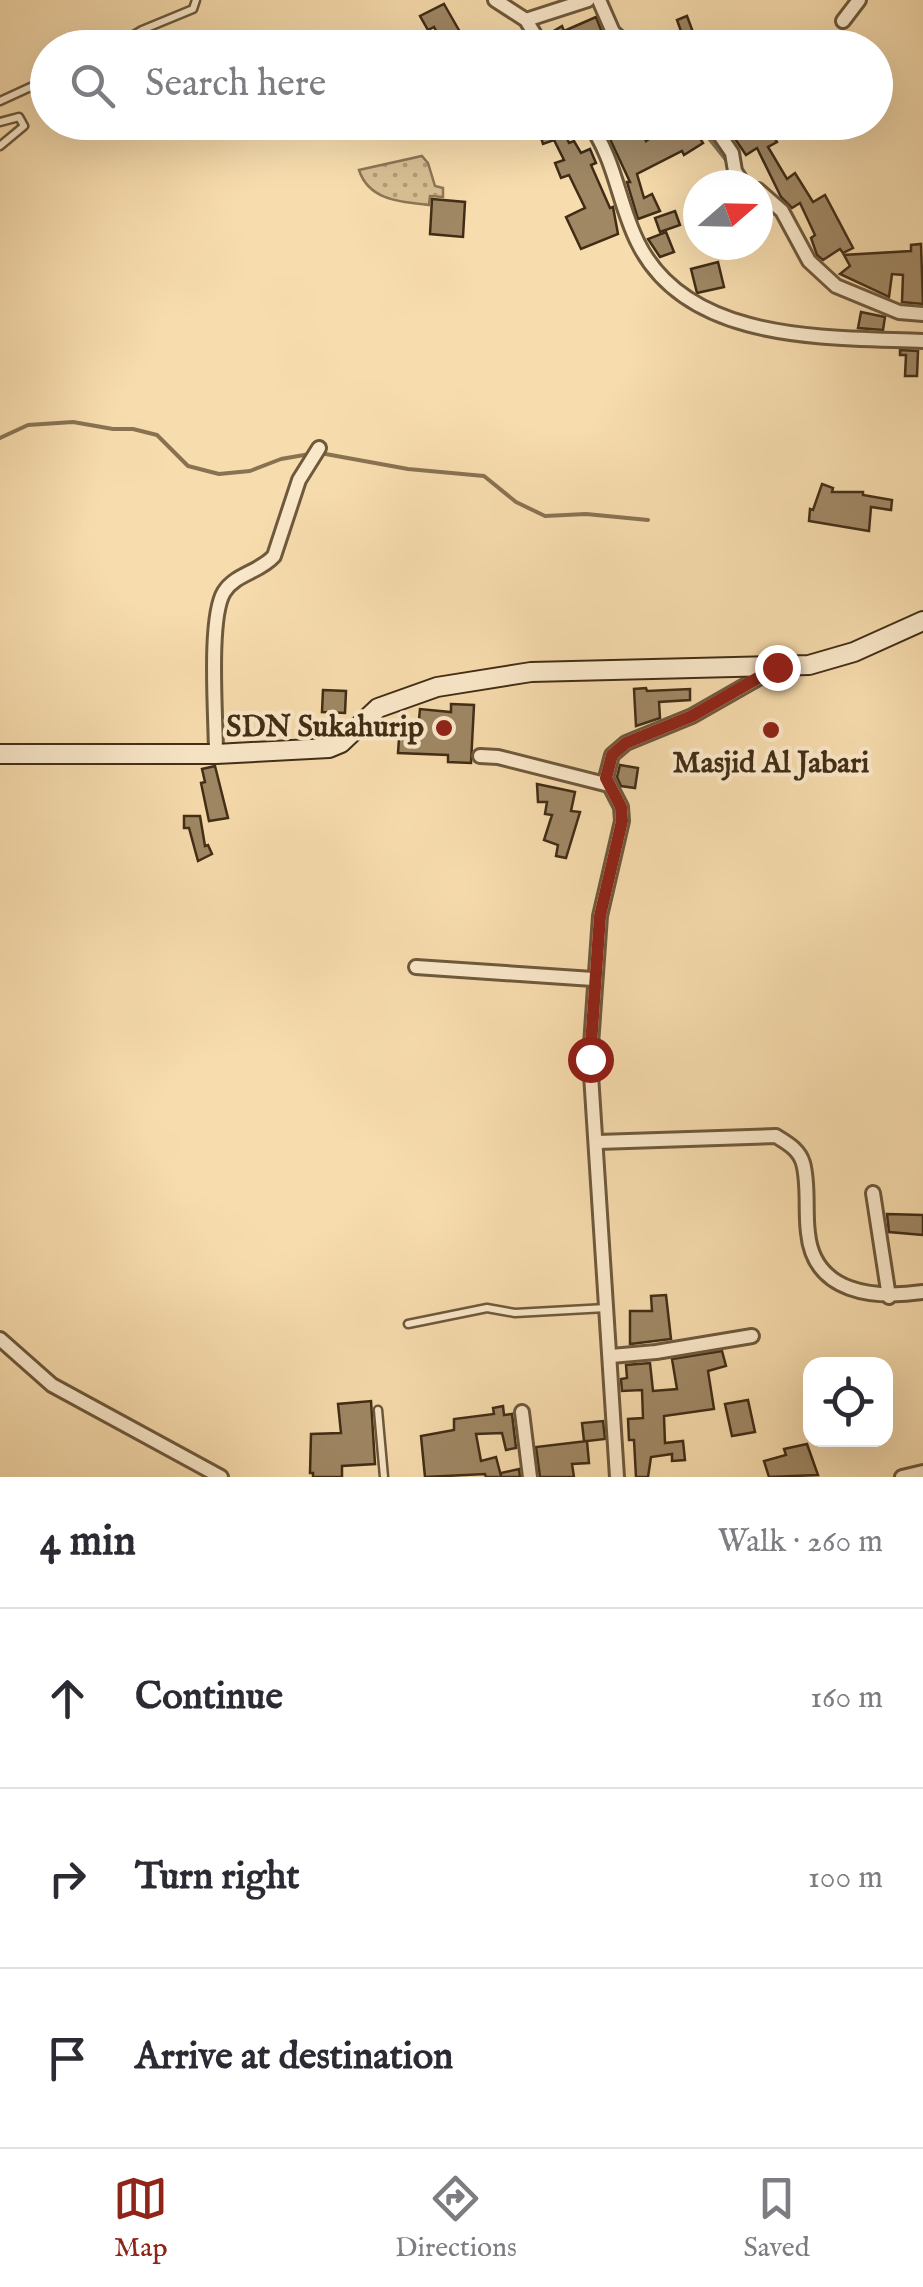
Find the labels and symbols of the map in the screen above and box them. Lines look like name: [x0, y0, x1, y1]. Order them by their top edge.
north arrow: [683, 170, 773, 260]
route end: [755, 645, 801, 691]
place label: SDN Sukahurip: [226, 709, 424, 747]
marker: SDN Sukahurip: [433, 717, 455, 739]
marker: Masjid Al Jabari: [760, 719, 782, 741]
place label: Masjid Al Jabari: [673, 745, 869, 783]
route start: [568, 1037, 614, 1083]

